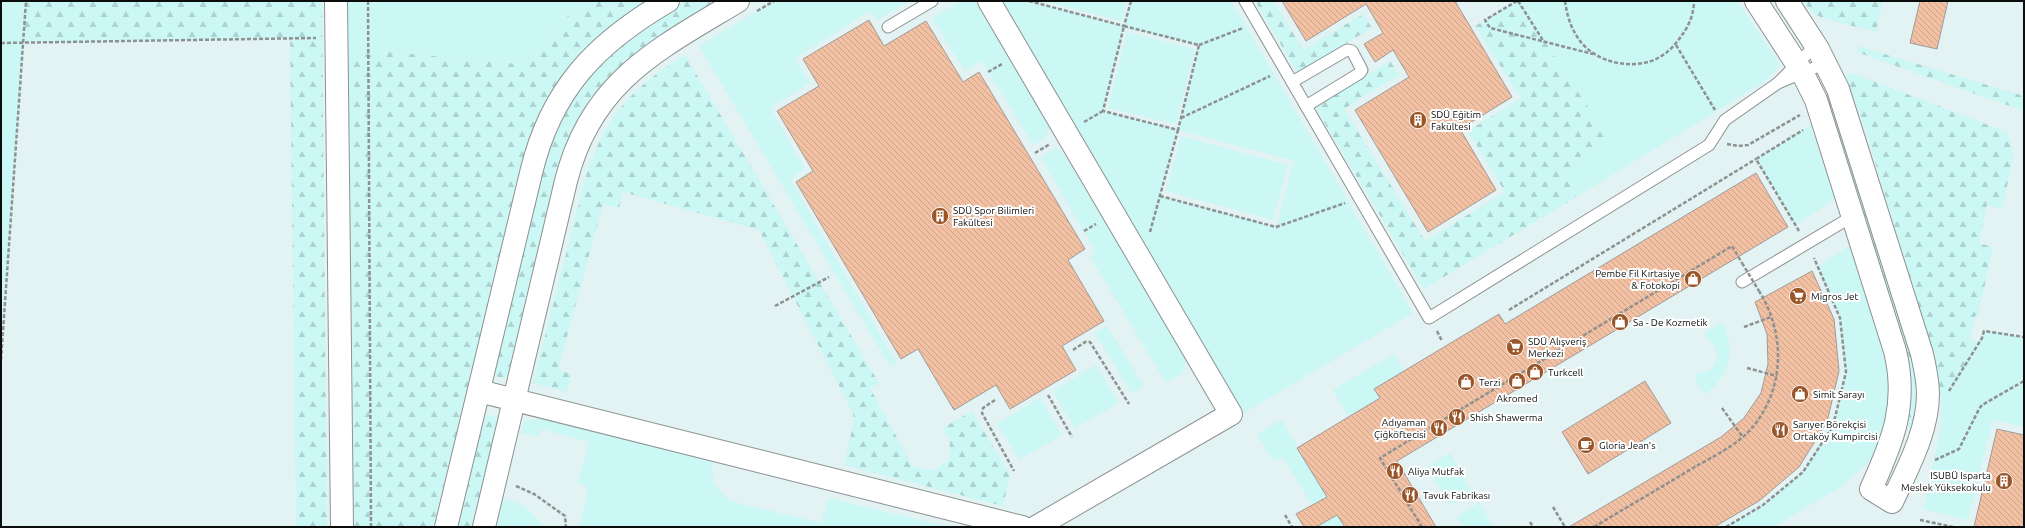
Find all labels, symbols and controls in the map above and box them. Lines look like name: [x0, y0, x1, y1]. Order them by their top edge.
place label: SDÜ Eğitim Fakültesi: [1431, 109, 1481, 132]
building icon: SDÜ Eğitim Fakültesi: [1408, 110, 1428, 130]
place label: SDÜ Spor Bilimleri Fakültesi: [953, 205, 1034, 228]
building icon: SDÜ Spor Bilimleri Fakültesi: [930, 206, 950, 226]
place label: Pembe Fil Kırtasiye & Fotokopi: [1595, 268, 1680, 291]
shop icon: Pembe Fil Kırtasiye & Fotokopi: [1683, 269, 1703, 289]
supermarket icon: Migros Jet: [1788, 286, 1808, 306]
place label: Migros Jet: [1811, 291, 1859, 302]
shop icon: Sa - De Kozmetik: [1610, 312, 1630, 332]
place label: Sa - De Kozmetik: [1633, 317, 1708, 328]
place label: SDÜ Alışveriş Merkezi: [1528, 336, 1586, 359]
supermarket icon: SDÜ Alışveriş Merkezi: [1505, 337, 1525, 357]
shop icon: Turkcell: [1525, 362, 1545, 382]
place label: Turkcell: [1548, 367, 1583, 378]
shop icon: Akromed: [1507, 371, 1527, 391]
shop icon: Terzi: [1456, 372, 1476, 392]
place label: Terzi: [1479, 377, 1500, 388]
shop icon: Simit Sarayı: [1790, 384, 1810, 404]
place label: Simit Sarayı: [1813, 389, 1865, 400]
place label: Akromed: [1496, 393, 1538, 404]
restaurant icon: Shish Shawerma: [1447, 407, 1467, 427]
place label: Shish Shawerma: [1470, 412, 1543, 423]
place label: Adıyaman Çiğköftecisi: [1374, 417, 1426, 440]
restaurant icon: Adıyaman Çiğköftecisi: [1429, 418, 1449, 438]
place label: Sarıyer Börekçisi Ortaköy Kumpircisi: [1793, 419, 1878, 442]
restaurant icon: Sarıyer Börekçisi Ortaköy Kumpircisi: [1770, 420, 1790, 440]
cafe icon: Gloria Jean's: [1576, 435, 1596, 455]
place label: Gloria Jean's: [1599, 440, 1656, 451]
restaurant icon: Aliya Mutfak: [1385, 461, 1405, 481]
place label: Aliya Mutfak: [1408, 466, 1464, 477]
place label: ISUBÜ Isparta Meslek Yüksekokulu: [1901, 470, 1991, 493]
building icon: ISUBÜ Isparta Meslek Yüksekokulu: [1994, 471, 2014, 491]
restaurant icon: Tavuk Fabrikası: [1400, 485, 1420, 505]
place label: Tavuk Fabrikası: [1423, 490, 1490, 501]

